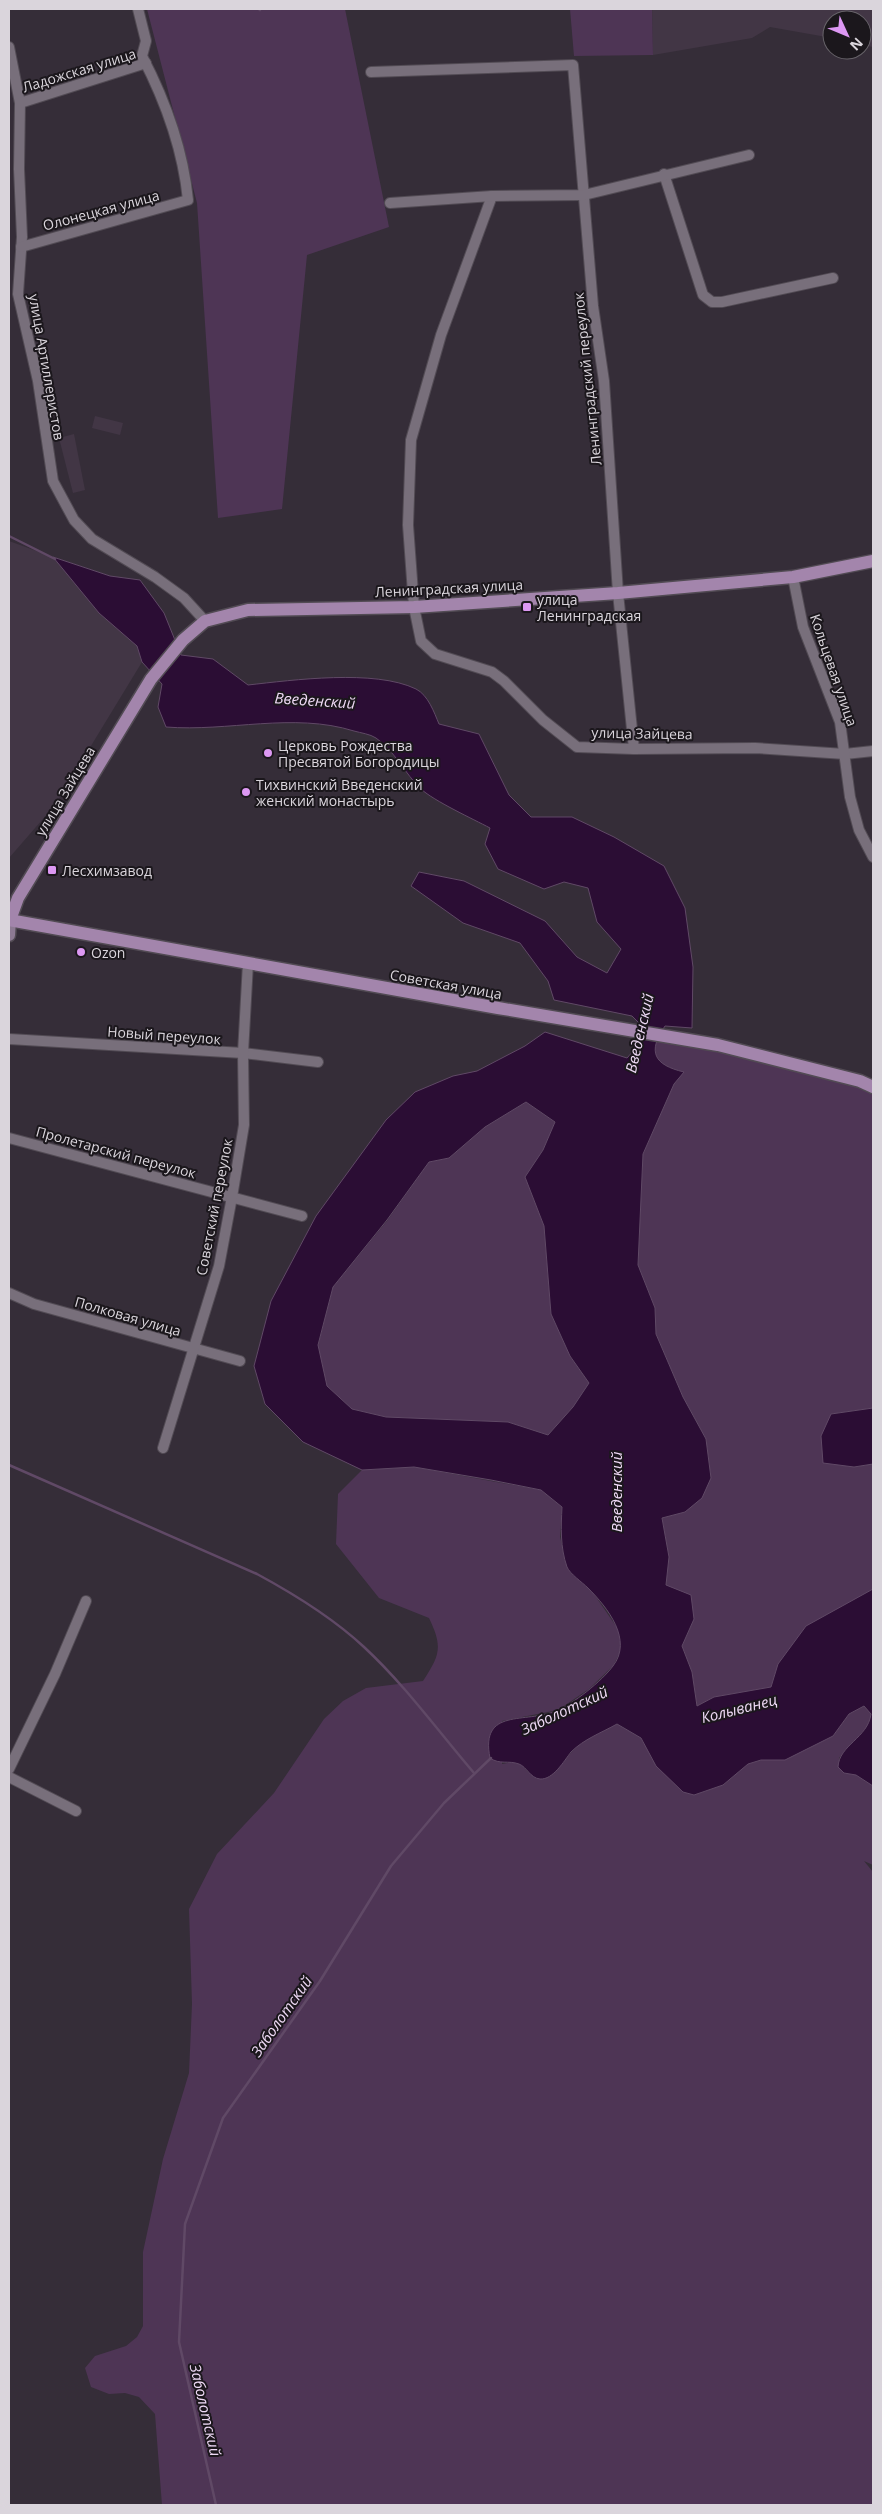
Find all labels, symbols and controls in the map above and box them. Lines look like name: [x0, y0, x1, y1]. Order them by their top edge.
north arrow: [822, 10, 872, 60]
text: N: [846, 34, 868, 55]
street label: Ладожская улица: [20, 44, 138, 96]
street label: Олонецкая улица: [41, 185, 161, 235]
street label: Ленинградский переулок: [568, 291, 606, 466]
street label: улица Артиллеристов: [25, 292, 69, 442]
street label: Ленинградская улица: [374, 575, 524, 601]
place label: улица Ленинградская: [537, 590, 641, 625]
marker: улица Ленинградская: [521, 601, 533, 613]
street label: Кольцевая улица: [806, 611, 862, 729]
water label: Введенский: [274, 687, 356, 713]
street label: улица Зайцева: [591, 723, 693, 743]
place label: Церковь Рождества Пресвятой Богородицы: [278, 736, 440, 771]
street label: улица Зайцева: [31, 743, 99, 839]
marker: Церковь Рождества Пресвятой Богородицы: [262, 747, 274, 759]
place label: Тихвинский Введенский женский монастырь: [256, 775, 423, 810]
marker: Тихвинский Введенский женский монастырь: [240, 786, 252, 798]
place label: Лесхимзавод: [62, 861, 152, 880]
marker: Лесхимзавод: [46, 864, 58, 876]
place label: Ozon: [91, 943, 125, 962]
marker: Ozon: [75, 946, 87, 958]
street label: Советская улица: [389, 965, 503, 1003]
water label: Введенский: [620, 991, 658, 1075]
street label: Новый переулок: [107, 1022, 222, 1048]
street label: Пролетарский переулок: [34, 1121, 199, 1183]
street label: Советский переулок: [191, 1136, 237, 1277]
street label: Полковая улица: [73, 1292, 183, 1340]
water label: Введенский: [606, 1451, 626, 1532]
water label: Заболотский: [516, 1681, 611, 1739]
water label: Колыванец: [699, 1689, 779, 1727]
water label: Заболотский: [245, 1971, 316, 2061]
water label: Заболотский: [185, 2361, 226, 2458]

